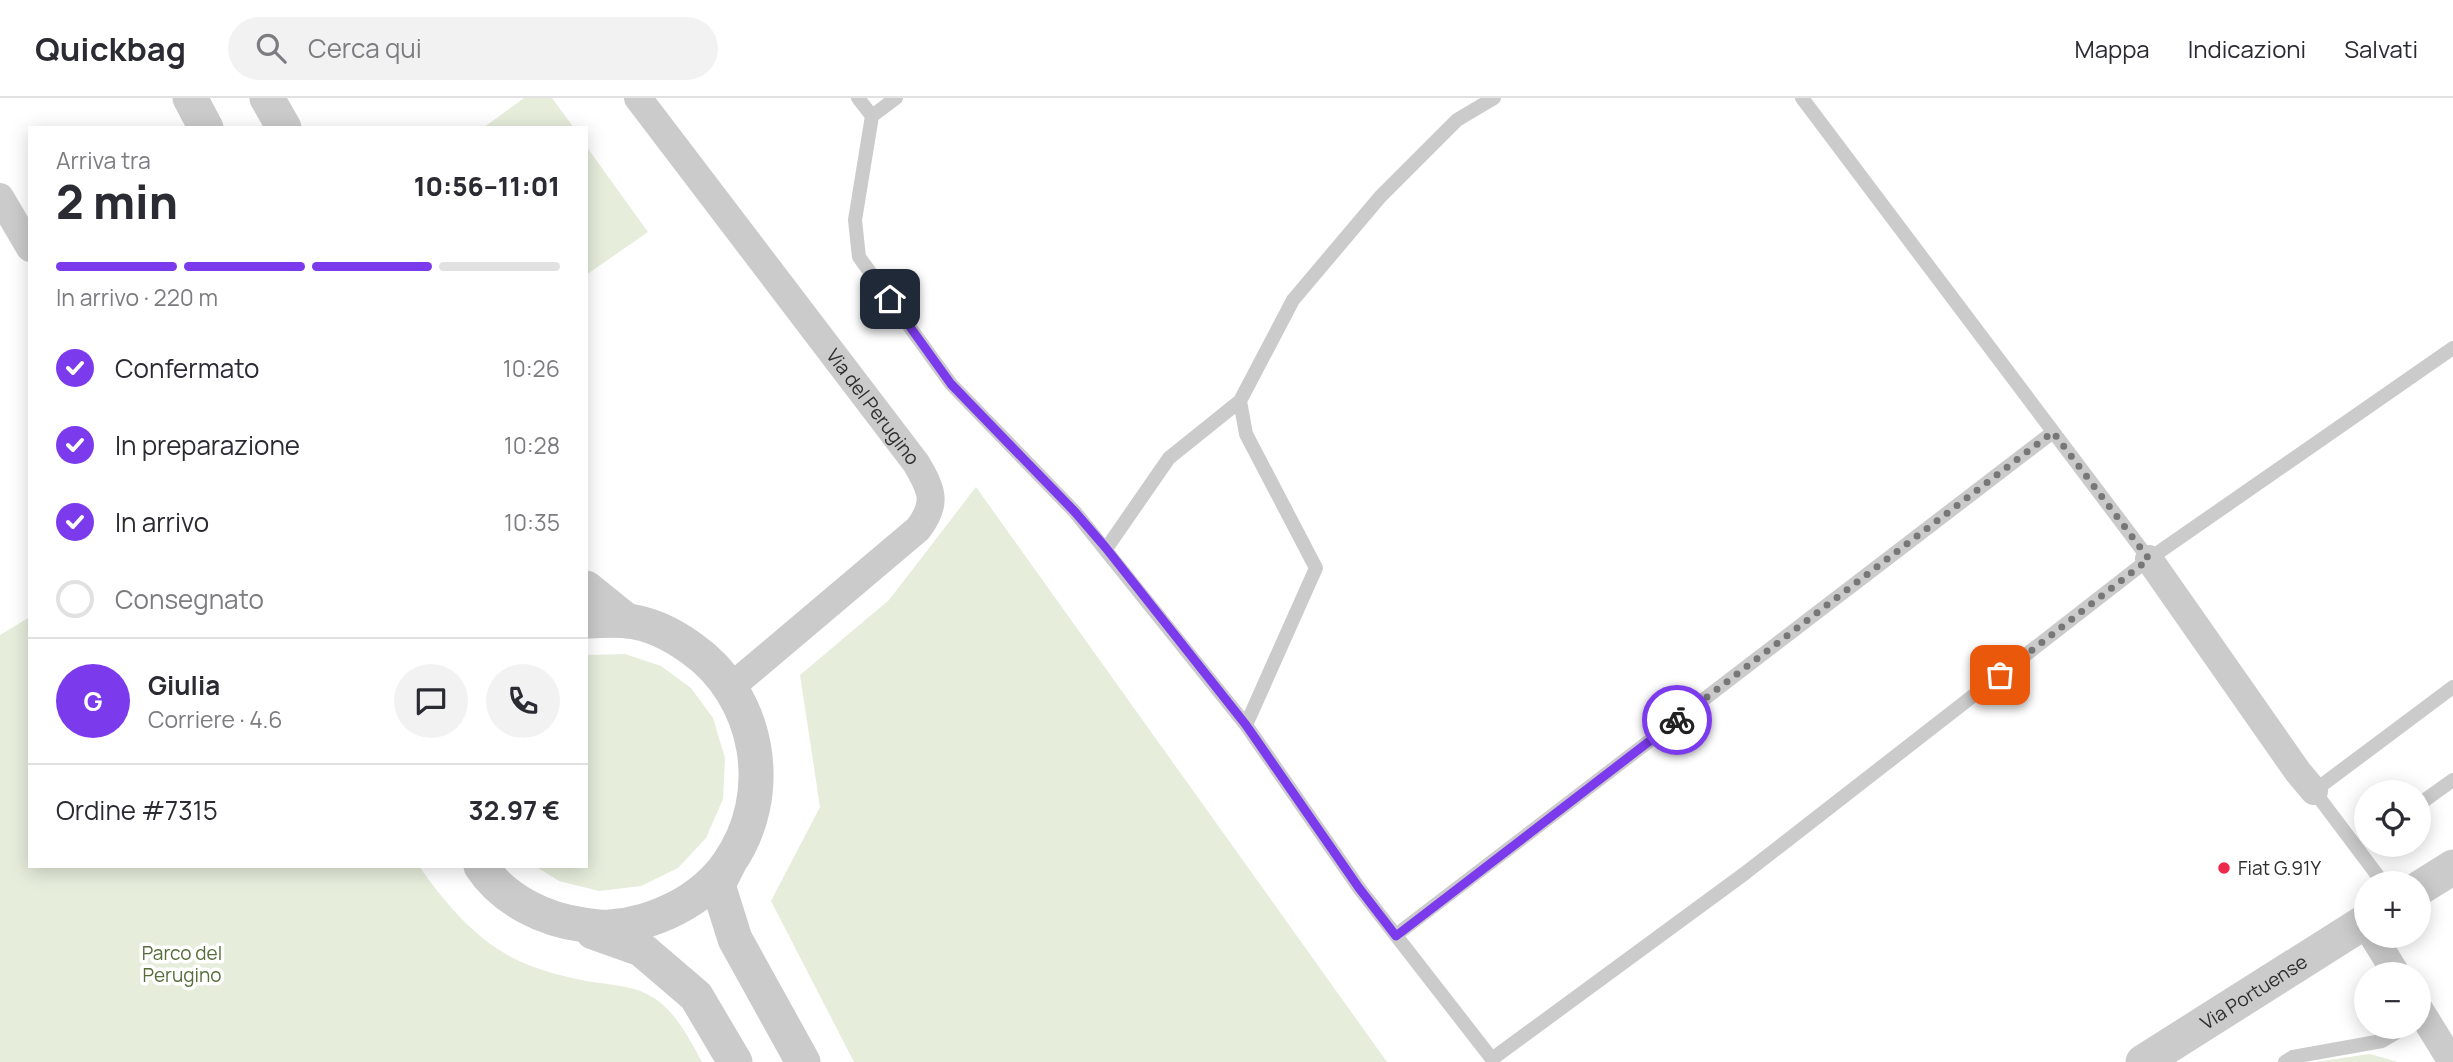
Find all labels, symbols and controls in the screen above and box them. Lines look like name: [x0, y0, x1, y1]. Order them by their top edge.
search box: [228, 17, 718, 80]
text: Quickbag: [35, 26, 186, 71]
icon: search: [252, 29, 290, 67]
text: Cerca qui: [308, 30, 422, 66]
text: Mappa: [2074, 32, 2150, 65]
text: Indicazioni: [2188, 32, 2306, 65]
text: Salvati: [2344, 32, 2418, 65]
text: Arriva tra: [56, 144, 151, 176]
text: 10:56–11:01: [414, 168, 560, 204]
text: 2 min: [56, 170, 178, 233]
pin: [860, 269, 920, 329]
icon: home: [871, 280, 909, 318]
text: In arrivo · 220 m: [56, 281, 218, 313]
street label: Via del Perugino: [821, 343, 926, 470]
icon: check: [56, 349, 94, 387]
text: Confermato: [115, 350, 259, 386]
text: 10:26: [503, 352, 560, 384]
icon: check: [56, 426, 94, 464]
text: In preparazione: [115, 427, 300, 463]
text: 10:28: [504, 429, 560, 461]
icon: check: [56, 503, 94, 541]
text: In arrivo: [115, 504, 209, 540]
text: 10:35: [504, 506, 560, 538]
text: Consegnato: [115, 581, 264, 617]
pin: [1970, 645, 2030, 705]
icon: bag: [1981, 656, 2019, 694]
button: chat: [394, 664, 468, 738]
button: phone: [486, 664, 560, 738]
text: Giulia: [148, 667, 220, 703]
text: G: [83, 683, 103, 719]
courier: [1642, 685, 1712, 755]
icon: bike: [1658, 701, 1696, 739]
text: Corriere · 4.6: [148, 703, 283, 735]
map controls: [2354, 780, 2431, 1039]
button: locate: [2354, 780, 2431, 857]
text: Ordine #7315: [56, 792, 218, 828]
text: 32.97 €: [469, 792, 560, 828]
place label: Fiat G.91Y: [2238, 855, 2321, 881]
marker: Fiat G.91Y: [2216, 860, 2232, 876]
button: +: [2354, 871, 2431, 948]
park label: Parco del Perugino: [142, 940, 222, 988]
street label: Via Portuense: [2195, 949, 2312, 1035]
button: −: [2354, 962, 2431, 1039]

